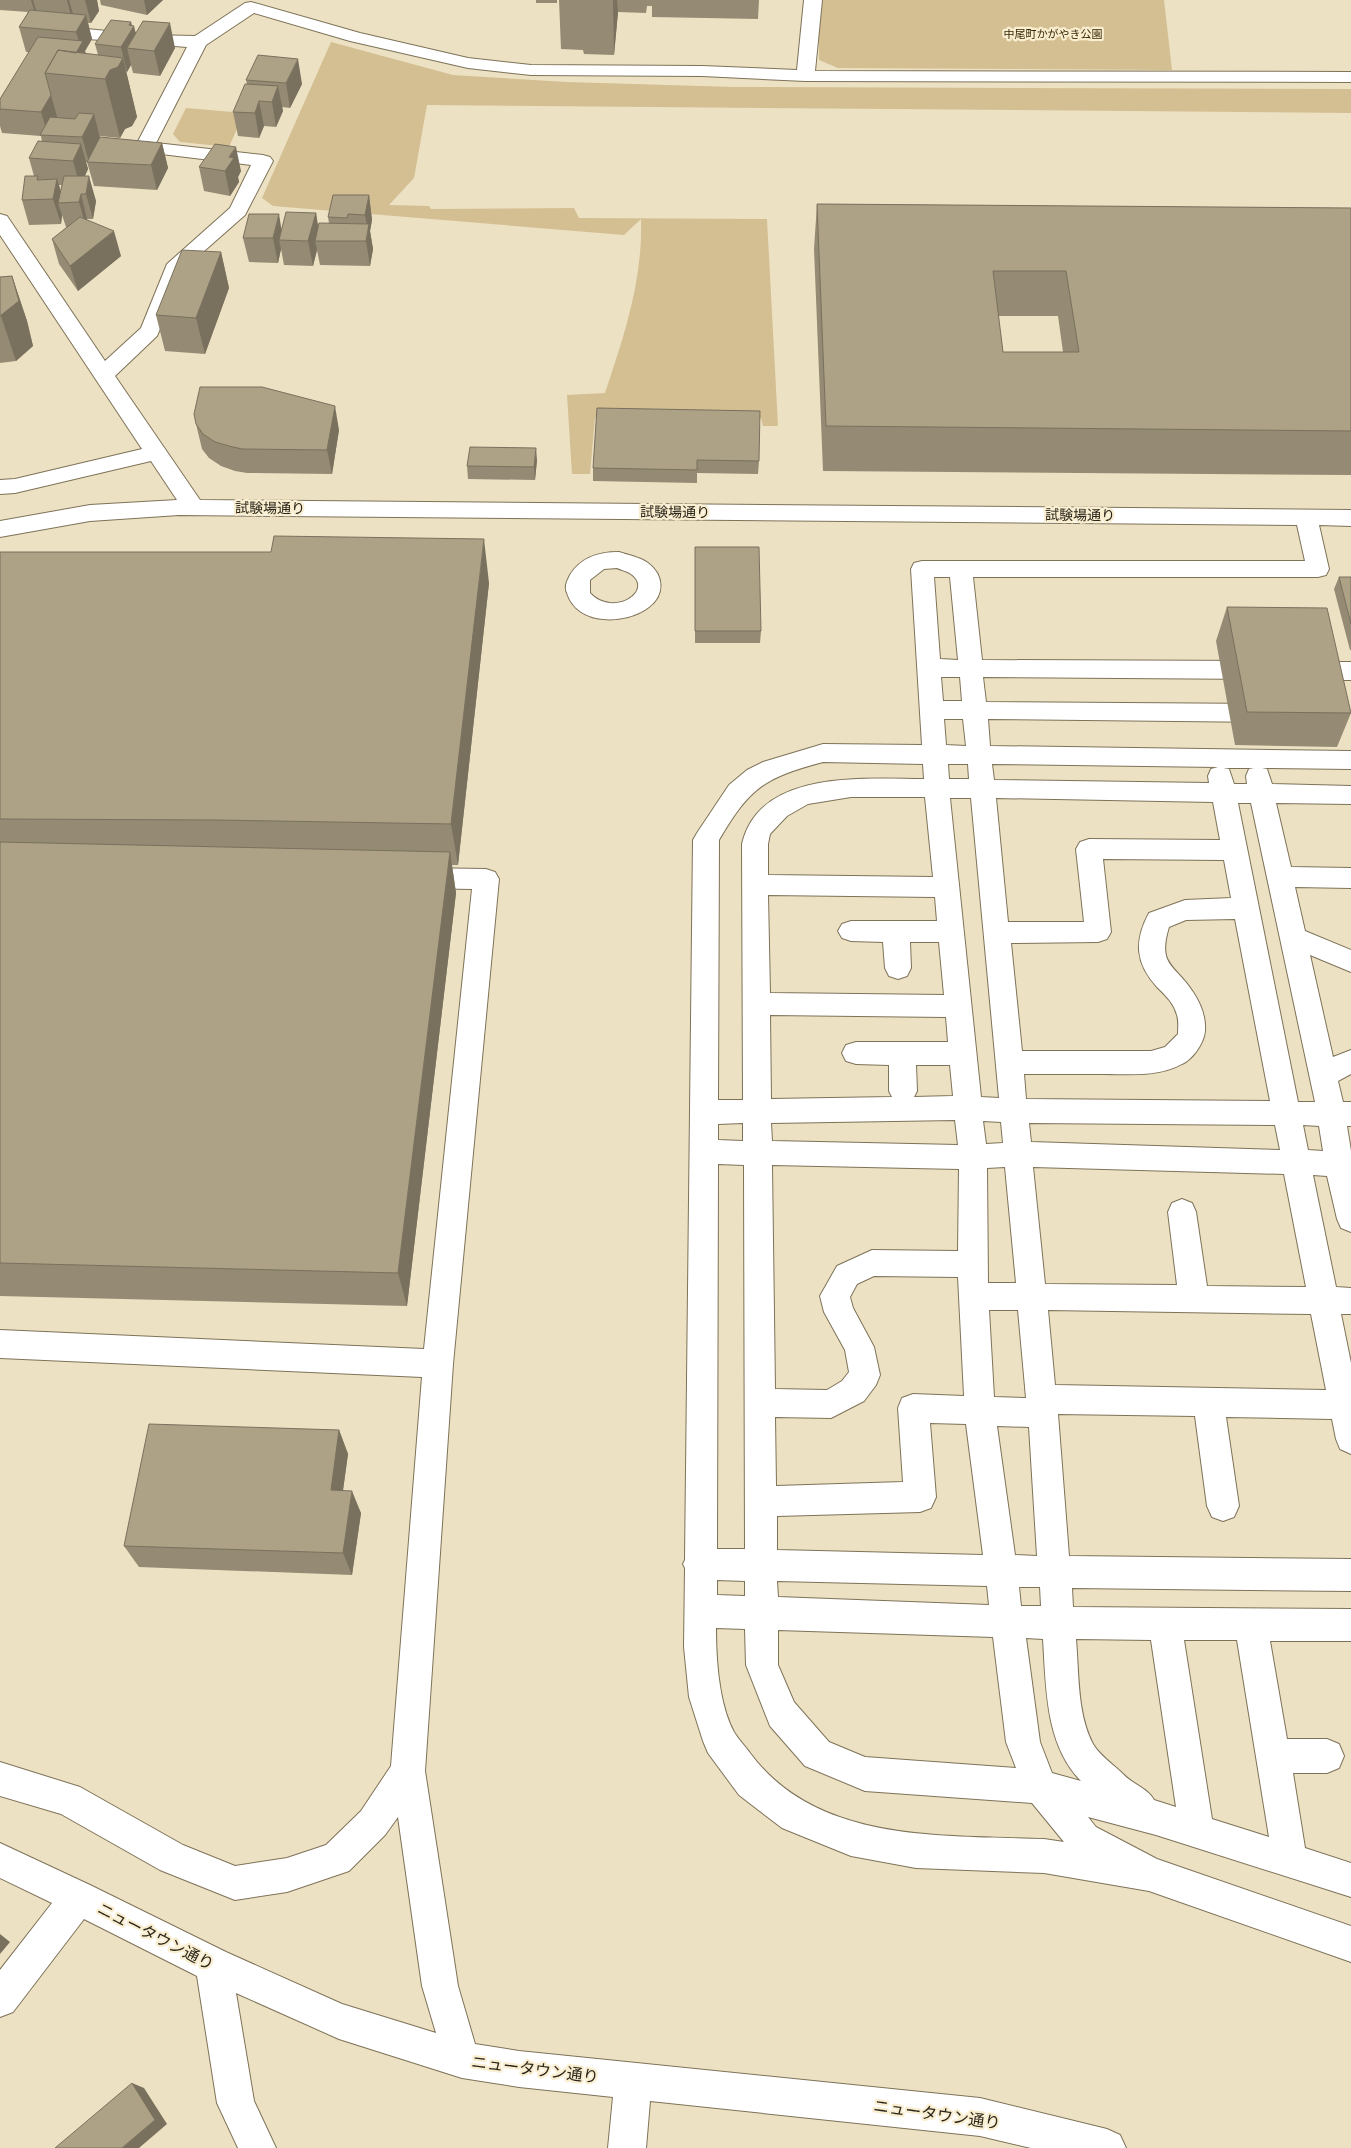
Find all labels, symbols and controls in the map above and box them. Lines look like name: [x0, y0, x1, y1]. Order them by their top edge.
park label: 中尾町かがやき公園: [1004, 27, 1103, 41]
street label: 試験場通り: [235, 498, 305, 518]
street label: 試験場通り: [640, 502, 710, 522]
street label: 試験場通り: [1045, 505, 1115, 525]
street label: ニュータウン通り: [94, 1898, 218, 1974]
street label: ニュータウン通り: [470, 2051, 600, 2087]
street label: ニュータウン通り: [872, 2095, 1002, 2133]

